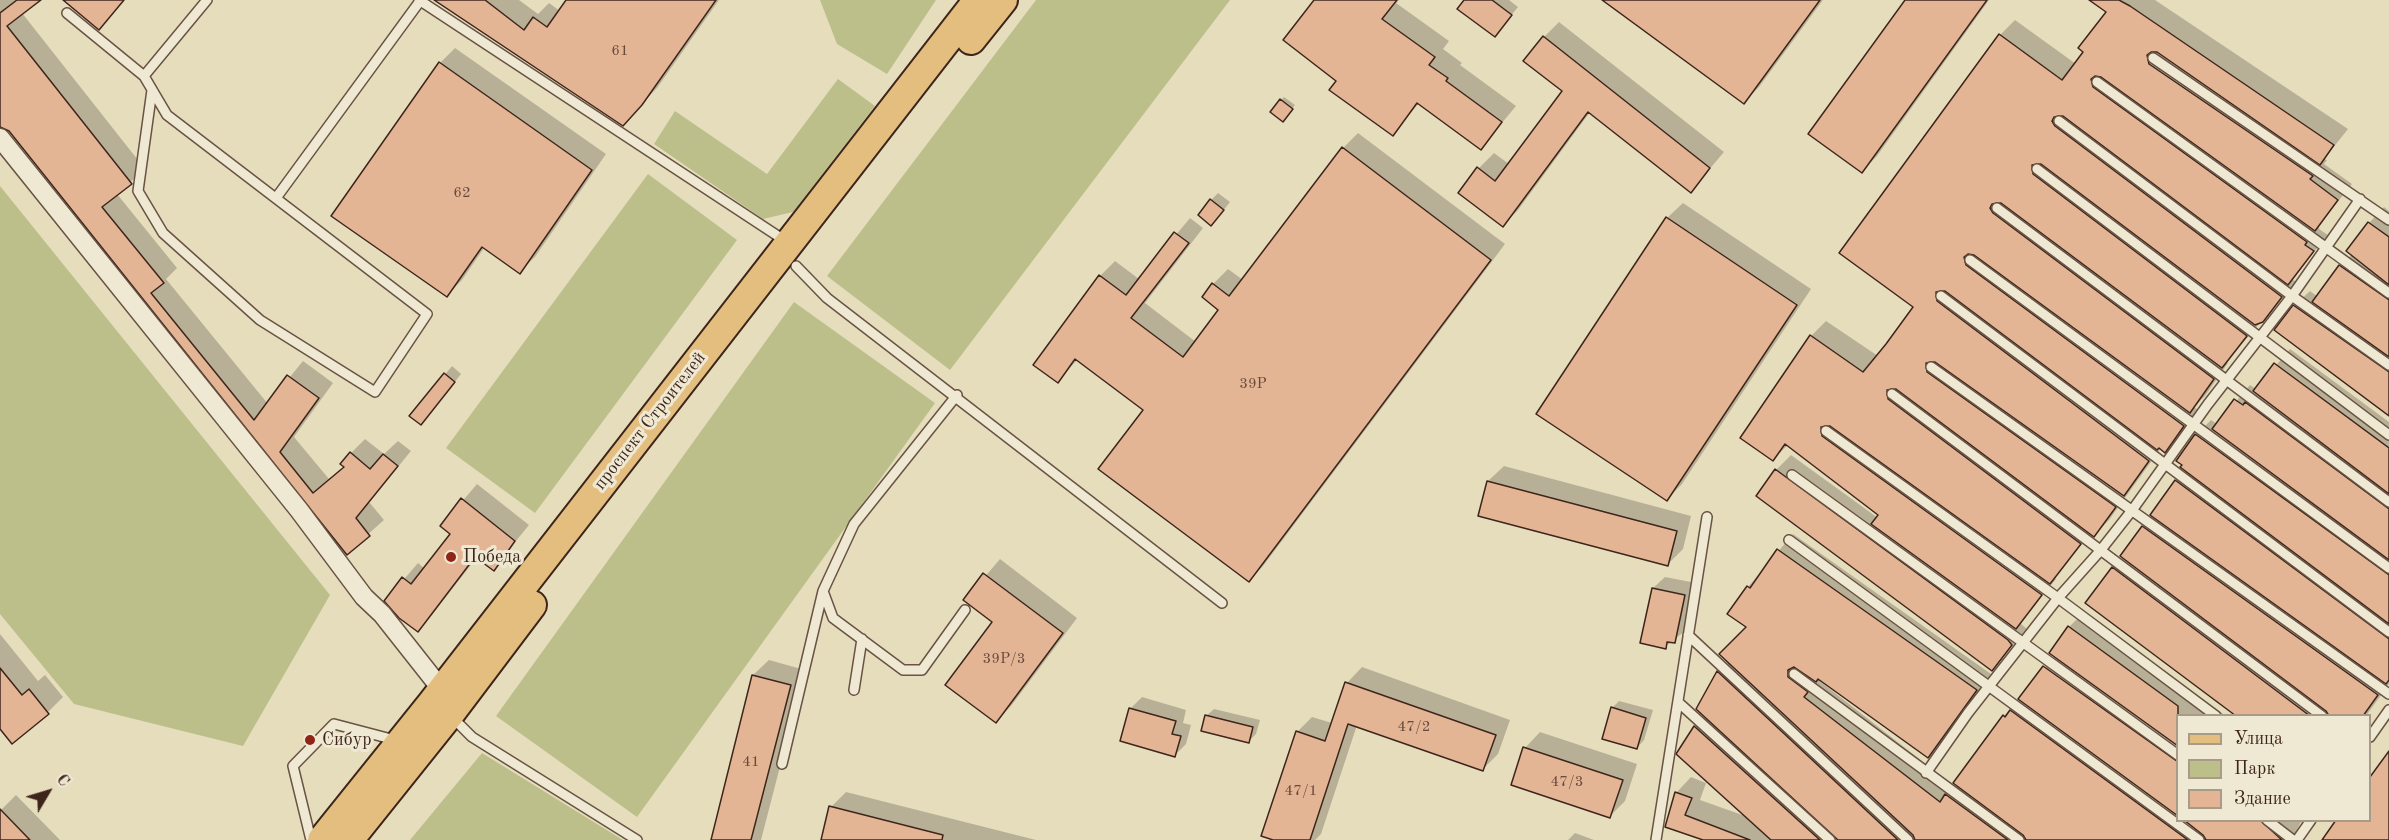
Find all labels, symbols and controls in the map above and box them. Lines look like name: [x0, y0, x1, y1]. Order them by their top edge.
house number: 61: [611, 42, 629, 60]
house number: 62: [453, 184, 471, 202]
street label: проспект Строителей: [589, 348, 711, 494]
house number: 39Р: [1239, 375, 1267, 393]
place label: Победа: [463, 546, 521, 568]
marker: Победа: [444, 550, 458, 564]
house number: 39Р/3: [982, 650, 1026, 668]
legend: [2176, 714, 2371, 822]
house number: 47/2: [1398, 718, 1430, 736]
place label: Сибур: [322, 729, 372, 751]
text: Улица: [2234, 730, 2283, 748]
marker: Сибур: [303, 733, 317, 747]
house number: 41: [742, 753, 760, 771]
text: Парк: [2234, 760, 2275, 778]
north arrow: [18, 762, 78, 822]
text: С: [53, 772, 72, 790]
house number: 47/3: [1551, 773, 1583, 791]
house number: 47/1: [1285, 782, 1317, 800]
text: Здание: [2234, 790, 2291, 808]

